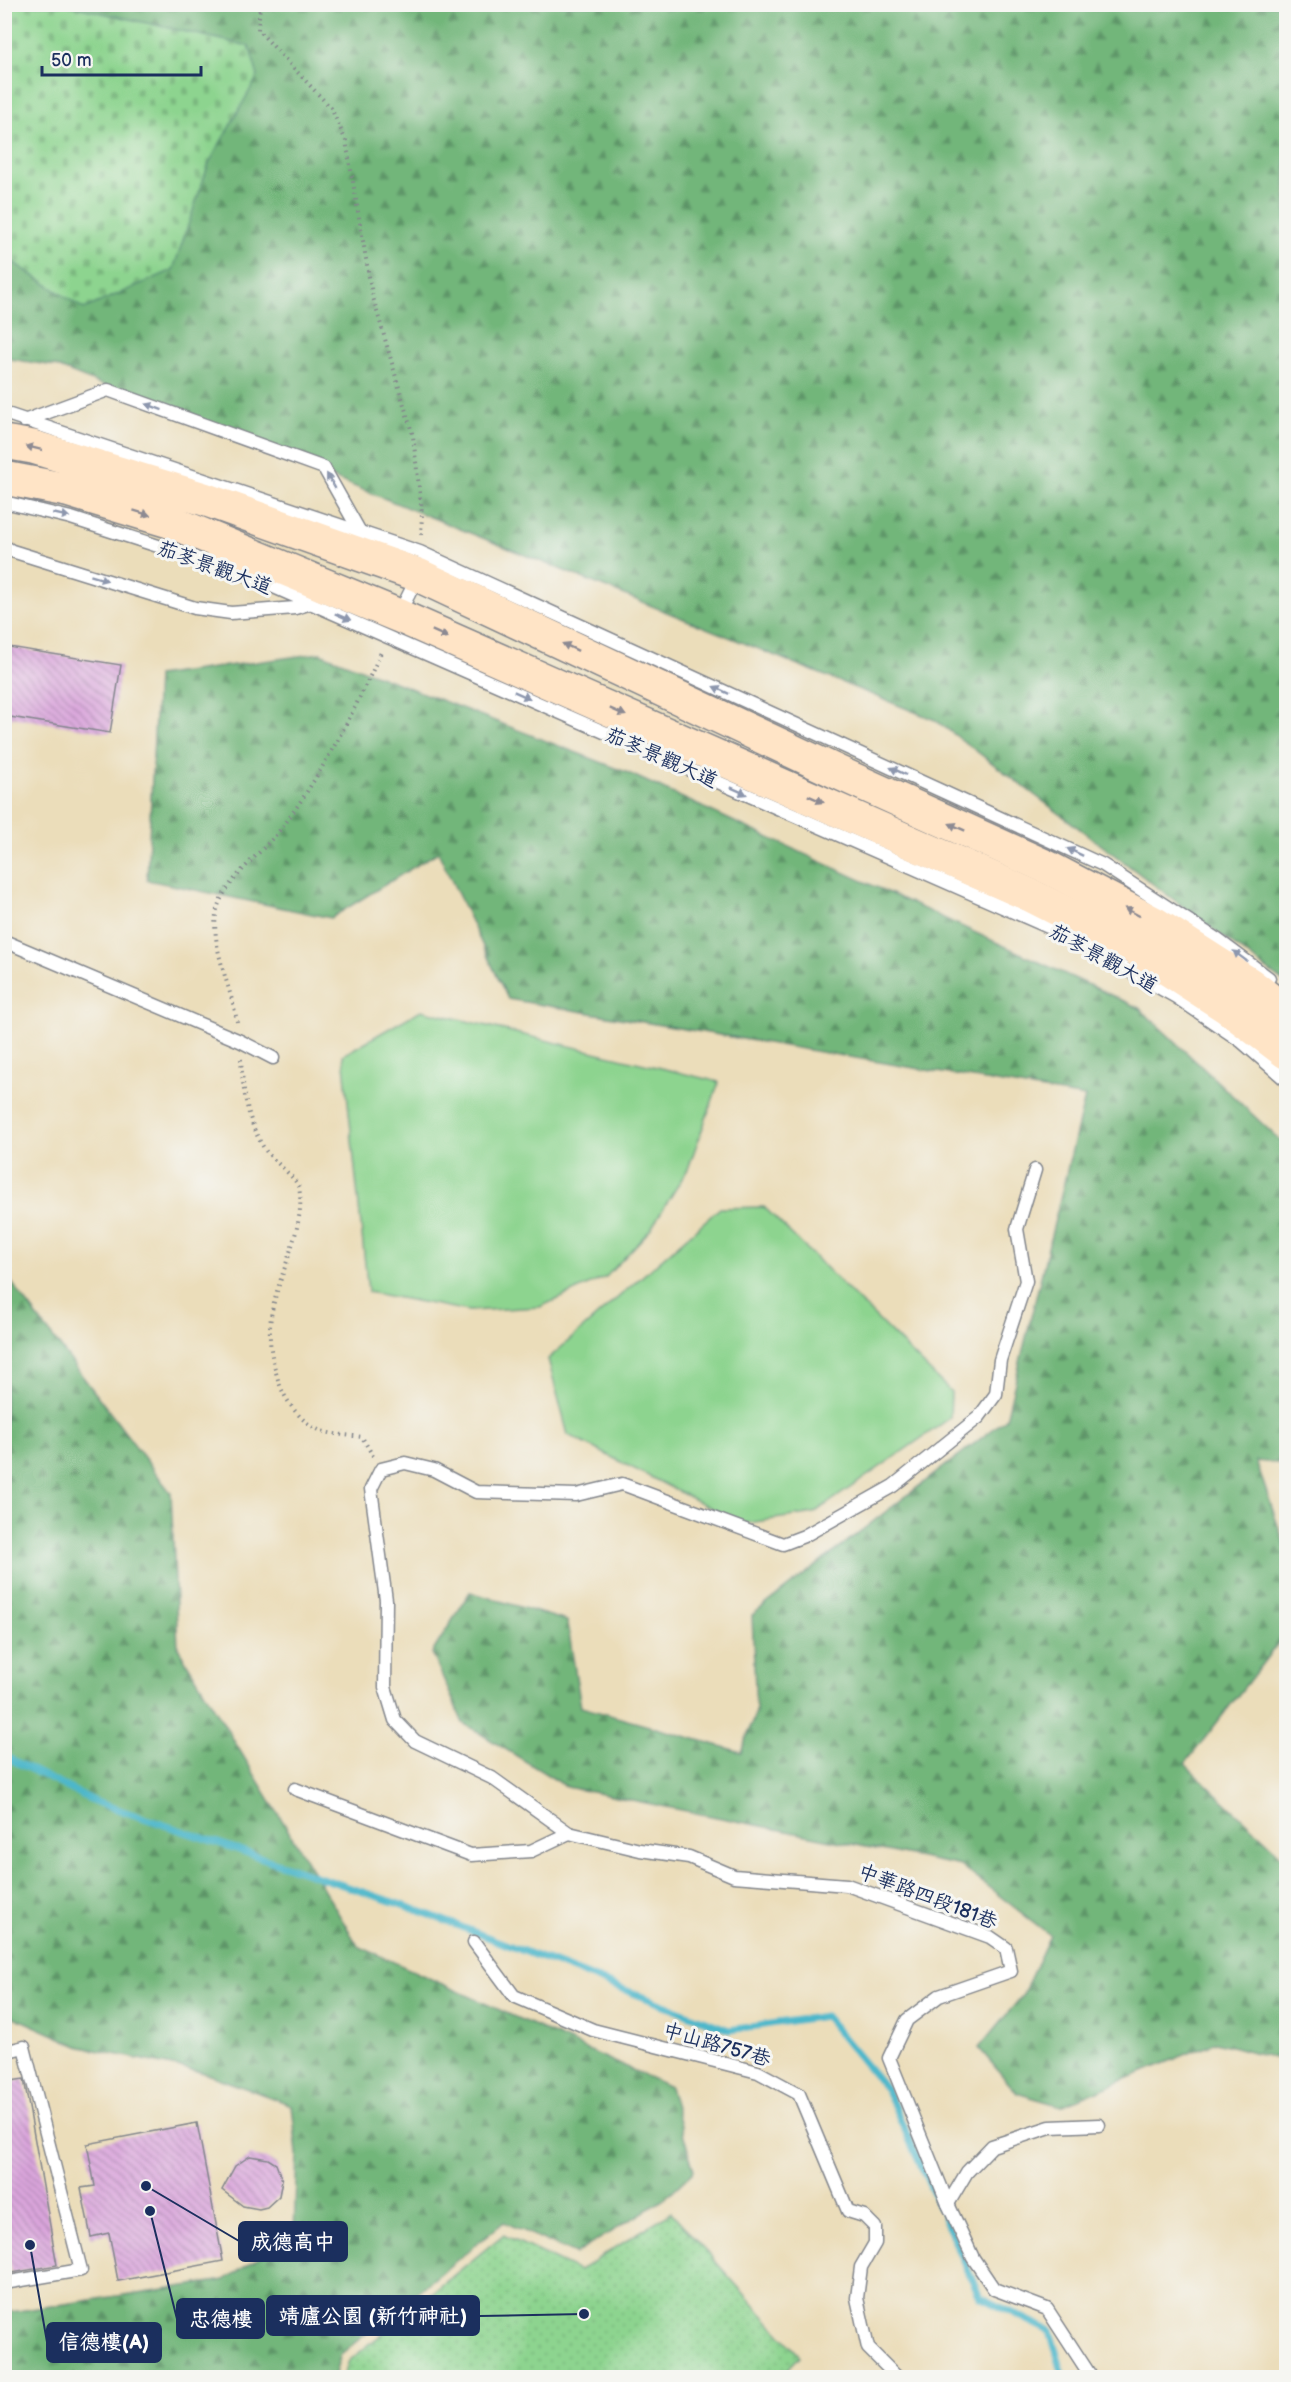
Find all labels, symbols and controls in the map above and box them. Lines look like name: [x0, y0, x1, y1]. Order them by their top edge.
scale bar: [42, 39, 201, 77]
text: 50 m: [51, 50, 92, 71]
one-way arrow: [145, 401, 163, 411]
one-way arrow: [25, 442, 43, 452]
one-way arrow: [326, 472, 336, 489]
one-way arrow: [133, 509, 151, 518]
one-way arrow: [52, 511, 71, 521]
street label: 茄苳景觀大道: [154, 536, 275, 600]
one-way arrow: [90, 574, 108, 583]
one-way arrow: [335, 612, 353, 622]
one-way arrow: [431, 629, 449, 639]
one-way arrow: [562, 642, 579, 651]
one-way arrow: [712, 685, 729, 694]
one-way arrow: [513, 691, 531, 701]
one-way arrow: [609, 708, 627, 717]
street label: 茄苳景觀大道: [602, 723, 721, 793]
one-way arrow: [889, 766, 907, 775]
one-way arrow: [730, 786, 748, 796]
one-way arrow: [807, 794, 825, 804]
one-way arrow: [948, 822, 965, 831]
one-way arrow: [1067, 848, 1084, 857]
one-way arrow: [1123, 907, 1141, 917]
street label: 茄苳景觀大道: [1045, 919, 1162, 998]
one-way arrow: [1232, 951, 1247, 963]
street label: 中華路四段181巷: [855, 1859, 1002, 1935]
street label: 中山路757巷: [660, 2018, 774, 2072]
callout: 成德高中: [239, 2222, 347, 2261]
text: 成德高中: [251, 2230, 335, 2255]
callout: 靖廬公園 (新竹神社): [267, 2296, 479, 2335]
callout: 忠德樓: [177, 2299, 264, 2338]
text: 靖廬公園 (新竹神社): [279, 2304, 467, 2329]
text: 忠德樓: [190, 2307, 253, 2332]
callout: 信德樓(A): [47, 2323, 161, 2362]
text: 信德樓(A): [59, 2330, 149, 2355]

